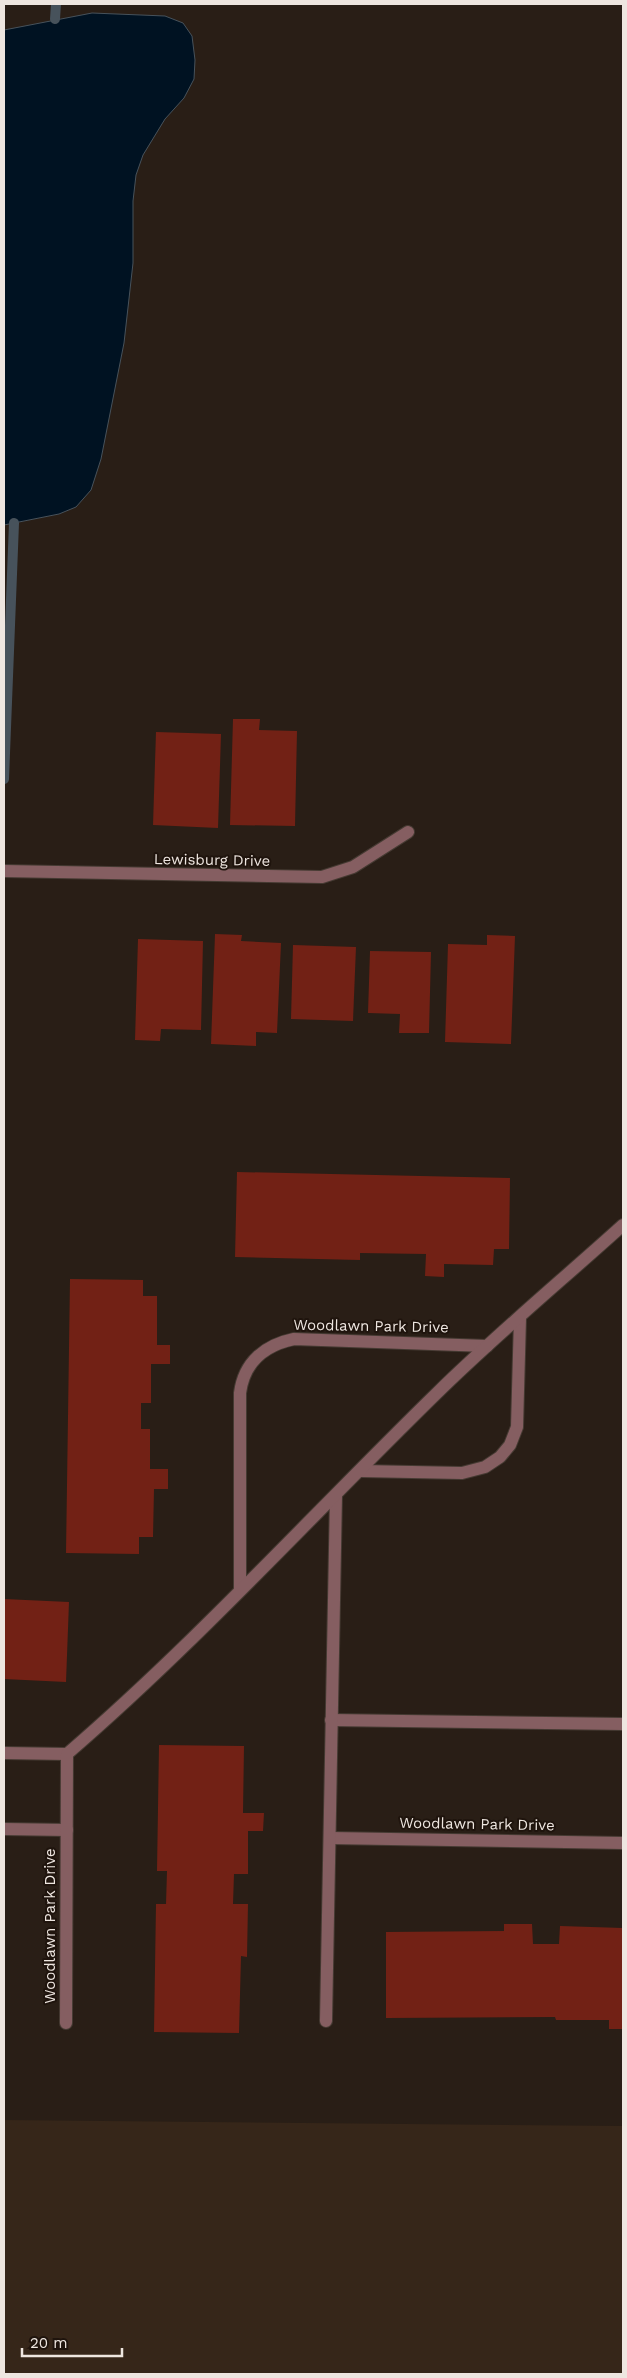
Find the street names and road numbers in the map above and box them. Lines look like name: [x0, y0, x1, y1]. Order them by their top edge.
street label: Lewisburg Drive: [154, 850, 270, 870]
street label: Woodlawn Park Drive: [293, 1316, 449, 1336]
street label: Woodlawn Park Drive: [399, 1814, 555, 1834]
street label: Woodlawn Park Drive: [41, 1848, 59, 2004]

